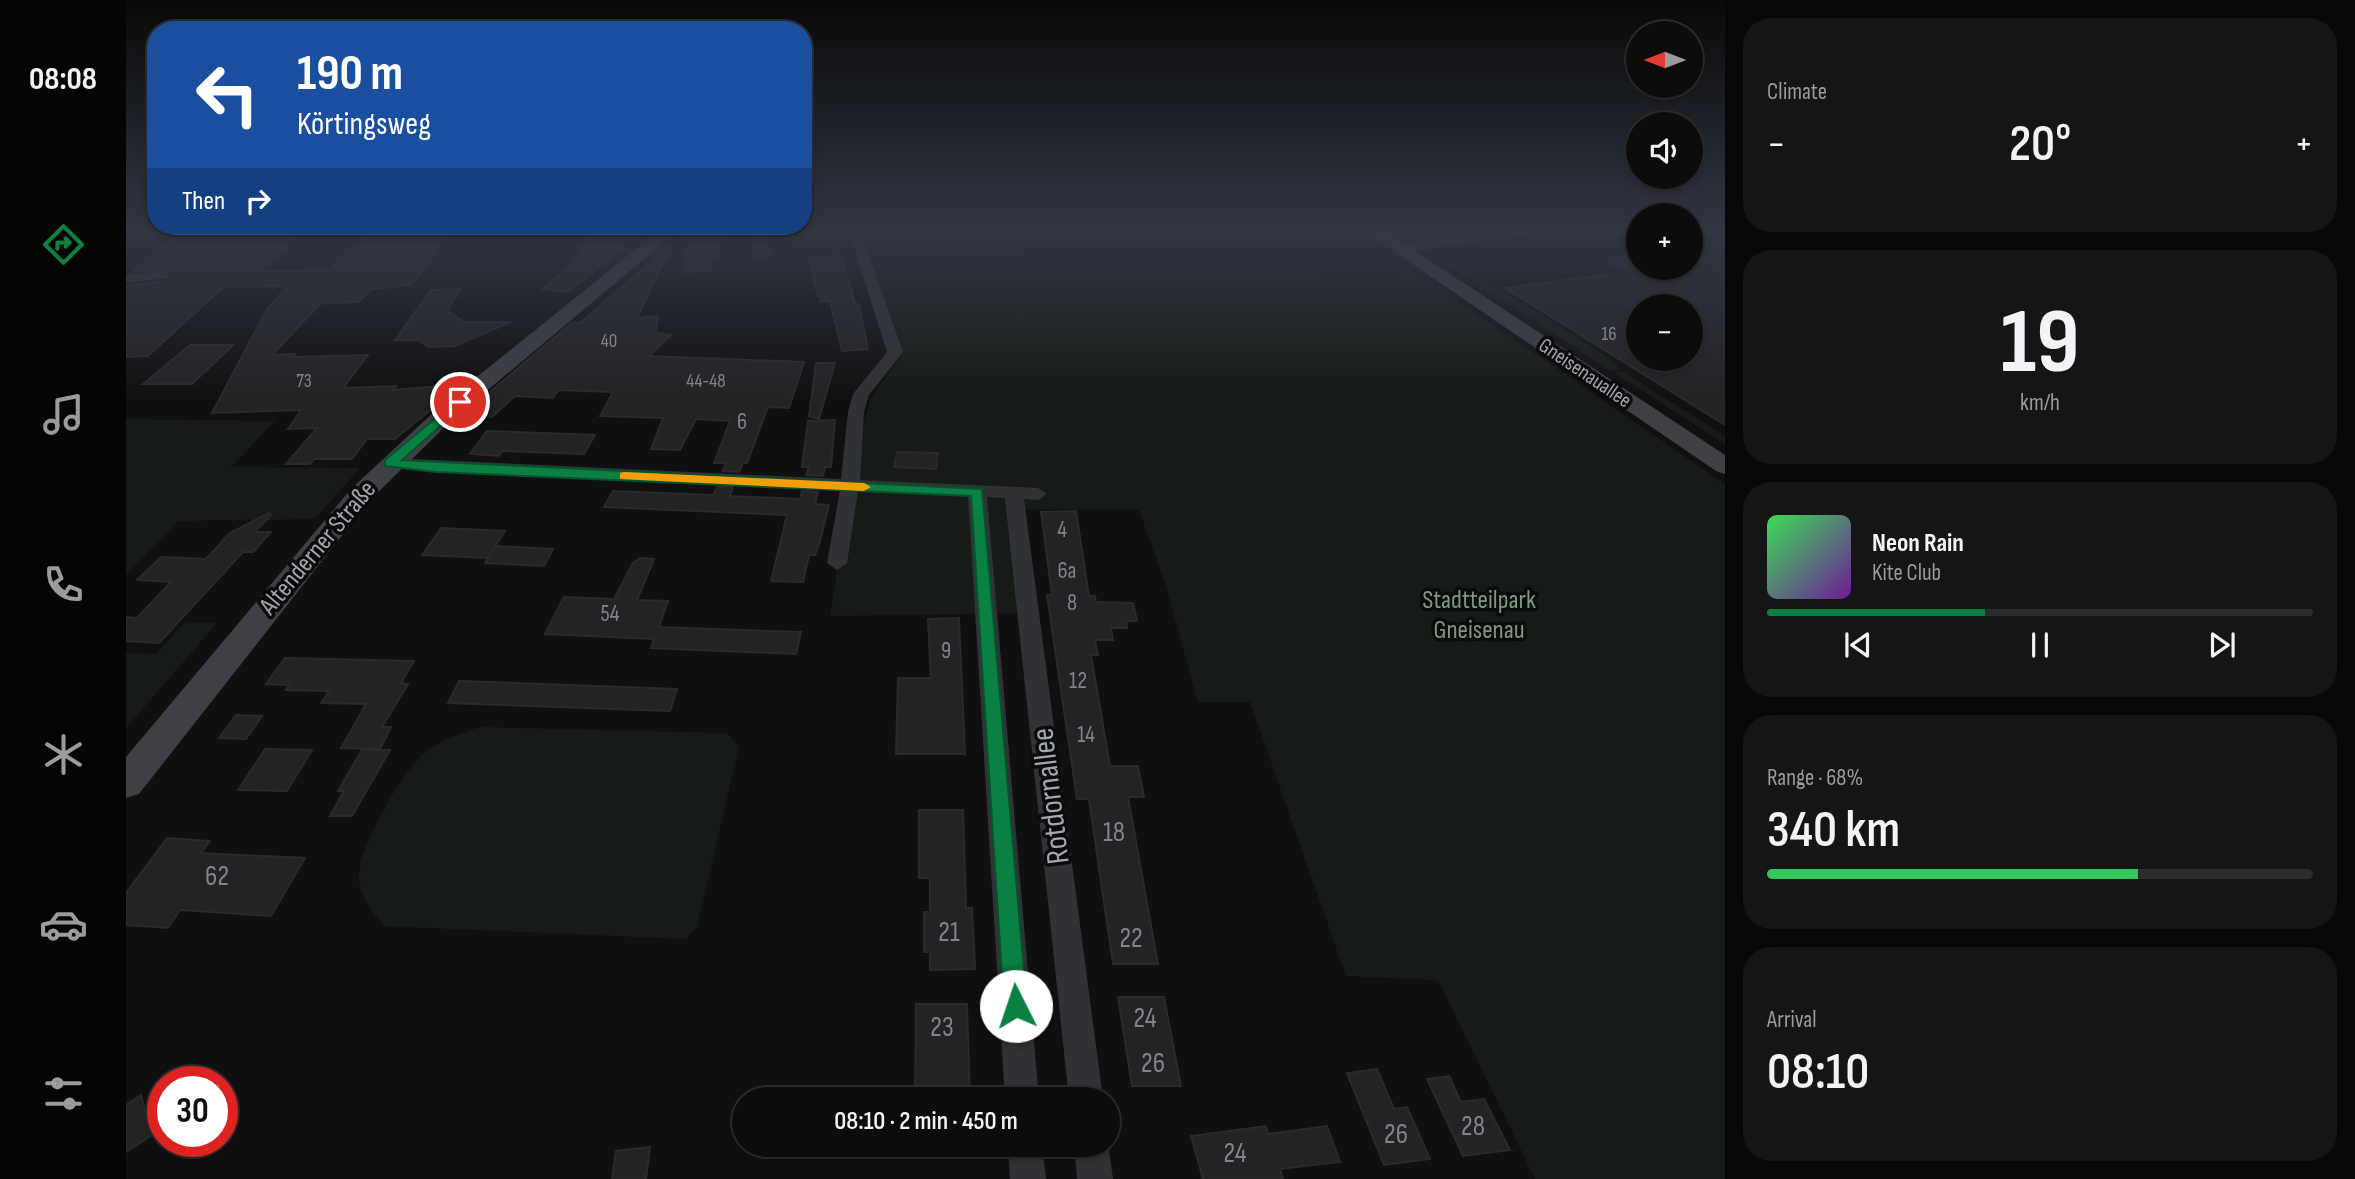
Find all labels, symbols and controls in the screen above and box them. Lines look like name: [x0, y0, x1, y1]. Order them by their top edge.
north arrow: [1626, 21, 1703, 98]
map controls: [1626, 21, 1703, 371]
text: 190 m: [297, 45, 403, 104]
icon: left: [182, 49, 273, 140]
text: 08:08: [29, 60, 97, 99]
text: Climate: [1767, 78, 1827, 106]
text: Körtingsweg: [297, 105, 431, 144]
button: sound: [1626, 112, 1703, 189]
text: 20°: [2009, 113, 2071, 176]
text: −: [1767, 122, 1786, 167]
text: +: [2294, 122, 2313, 167]
icon: right: [239, 182, 277, 220]
text: Then: [182, 186, 225, 217]
button: +: [1626, 203, 1703, 280]
icon: directions: [39, 220, 88, 269]
text: 19: [2001, 289, 2079, 398]
button: −: [1626, 294, 1703, 371]
house number: 16: [1602, 323, 1616, 346]
house number: 40: [601, 330, 617, 353]
street label: Gneisenauallee: [1534, 333, 1636, 413]
house number: 73: [296, 370, 312, 393]
house number: 44-48: [686, 370, 726, 393]
pin: [430, 372, 490, 432]
icon: arrive: [441, 383, 479, 421]
text: km/h: [2020, 389, 2060, 417]
icon: music: [39, 390, 88, 439]
house number: 6: [737, 408, 747, 436]
street label: Altenderner Straße: [252, 475, 383, 622]
house number: 4: [1057, 516, 1067, 544]
text: Neon Rain: [1872, 528, 1964, 559]
house number: 6a: [1058, 557, 1076, 585]
text: Kite Club: [1872, 559, 1941, 587]
icon: phone: [39, 560, 88, 609]
park label: Stadtteilpark Gneisenau: [1422, 585, 1536, 646]
house number: 8: [1067, 589, 1077, 617]
house number: 54: [601, 600, 620, 628]
icon: previous: [1839, 626, 1877, 664]
icon: pause: [2021, 626, 2059, 664]
icon: next: [2203, 626, 2241, 664]
house number: 9: [941, 637, 951, 665]
house number: 12: [1069, 667, 1087, 695]
house number: 14: [1077, 721, 1095, 749]
street label: Rotdornallee: [1023, 726, 1079, 866]
icon: climate: [39, 730, 88, 779]
text: Range · 68%: [1767, 764, 1863, 792]
text: 340 km: [1767, 799, 1900, 862]
house number: 18: [1103, 816, 1125, 849]
house number: 62: [205, 860, 229, 893]
icon: car: [39, 900, 88, 949]
house number: 21: [938, 916, 960, 949]
house number: 22: [1119, 922, 1143, 955]
position arrow: [979, 969, 1053, 1043]
house number: 24: [1133, 1002, 1157, 1035]
text: Arrival: [1767, 1006, 1816, 1034]
house number: 23: [930, 1011, 954, 1044]
text: 08:10: [1767, 1041, 1869, 1104]
house number: 26: [1141, 1047, 1165, 1080]
speed limit sign: 30: [147, 1066, 238, 1157]
icon: filters: [39, 1069, 88, 1118]
text: 08:10 · 2 min · 450 m: [834, 1106, 1018, 1137]
house number: 28: [1461, 1110, 1485, 1143]
house number: 26: [1384, 1118, 1408, 1151]
house number: 24: [1223, 1137, 1247, 1170]

